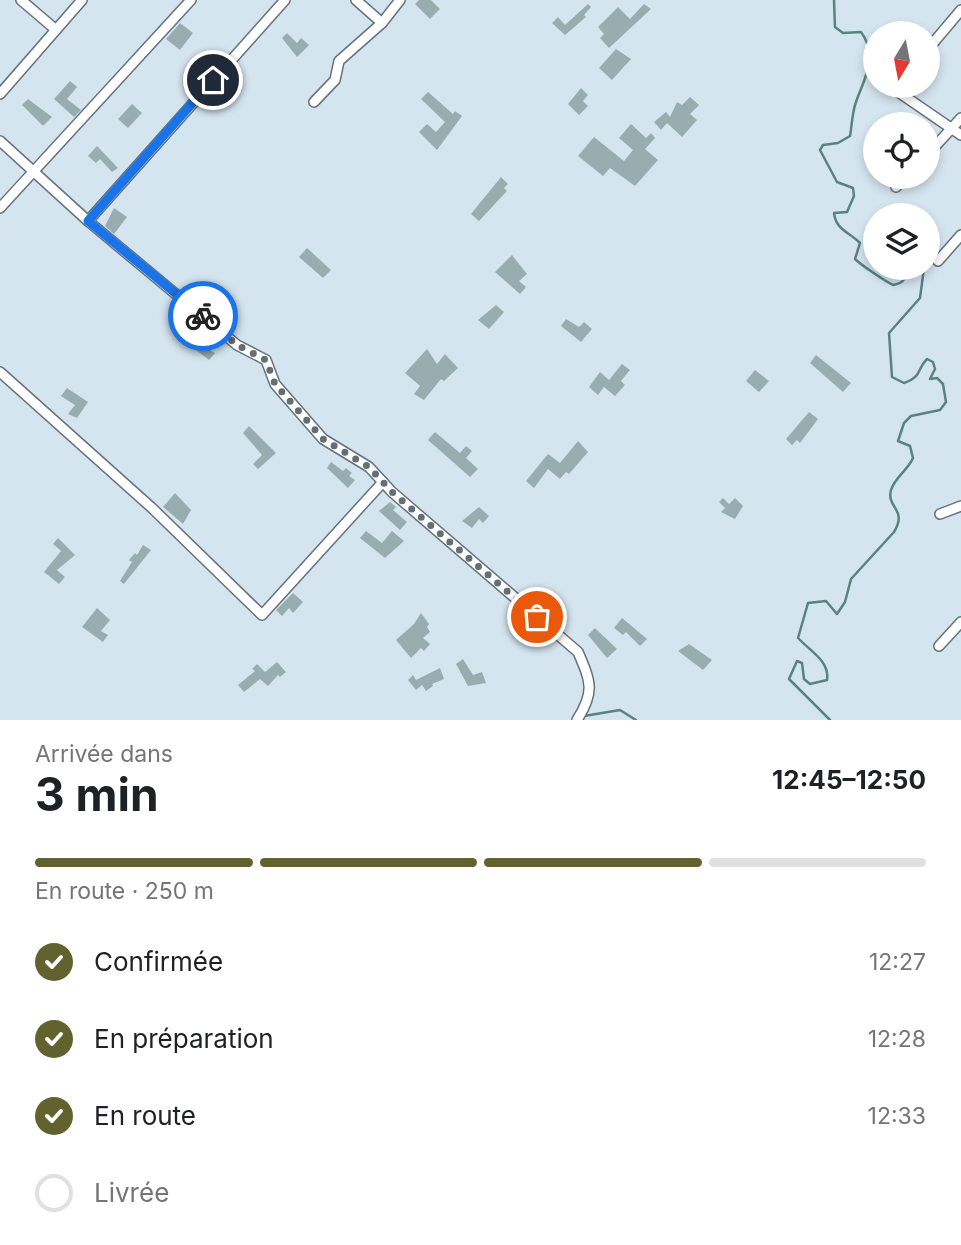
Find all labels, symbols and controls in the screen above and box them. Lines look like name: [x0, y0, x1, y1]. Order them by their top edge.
north arrow: [863, 21, 940, 98]
map controls: [863, 21, 940, 280]
pin: [183, 50, 243, 110]
icon: home: [194, 61, 232, 99]
button: locate: [863, 112, 940, 189]
button: layers: [863, 203, 940, 280]
courier: [168, 281, 238, 351]
icon: bike: [184, 297, 222, 335]
pin: [507, 587, 567, 647]
icon: bag: [518, 598, 556, 636]
text: Arrivée dans: [35, 740, 173, 768]
text: 12:45–12:50: [772, 764, 926, 795]
text: 3 min: [35, 766, 159, 822]
text: En route · 250 m: [35, 877, 214, 905]
icon: check: [35, 943, 73, 981]
text: Confirmée: [94, 946, 223, 977]
text: 12:27: [869, 948, 926, 976]
icon: check: [35, 1020, 73, 1058]
text: En préparation: [94, 1023, 274, 1054]
text: 12:28: [868, 1025, 926, 1053]
icon: check: [35, 1097, 73, 1135]
text: En route: [94, 1100, 196, 1131]
text: 12:33: [868, 1102, 926, 1130]
text: Livrée: [94, 1177, 169, 1208]

